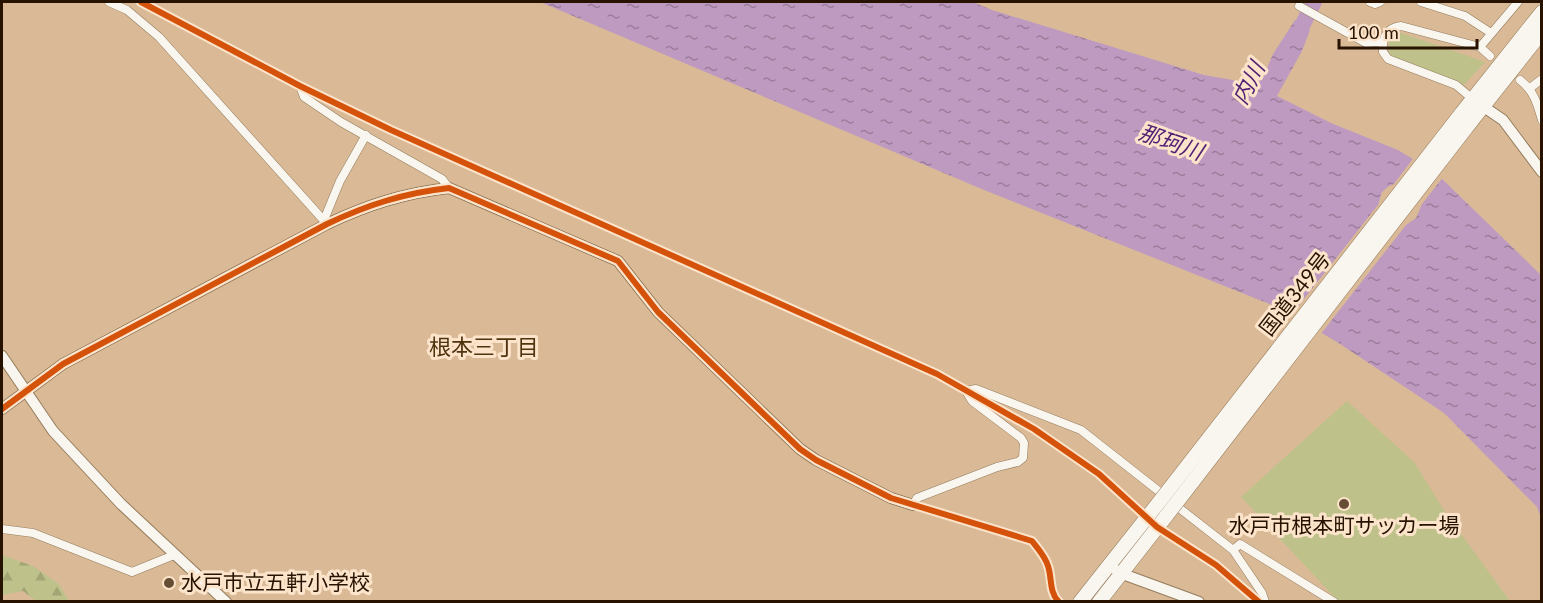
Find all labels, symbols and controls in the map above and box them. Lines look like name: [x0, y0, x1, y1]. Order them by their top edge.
scale bar: [1339, 12, 1477, 50]
text: 100 m: [1348, 21, 1399, 43]
water label: 内川: [1226, 55, 1270, 109]
water label: 那珂川: [1136, 118, 1209, 166]
street label: 国道349号: [1253, 246, 1334, 340]
district label: 根本三丁目: [429, 333, 539, 360]
marker: 水戸市根本町サッカー場: [1337, 497, 1351, 511]
place label: 水戸市根本町サッカー場: [1229, 512, 1460, 537]
place label: 水戸市立五軒小学校: [181, 569, 370, 594]
marker: 水戸市立五軒小学校: [162, 576, 176, 590]

